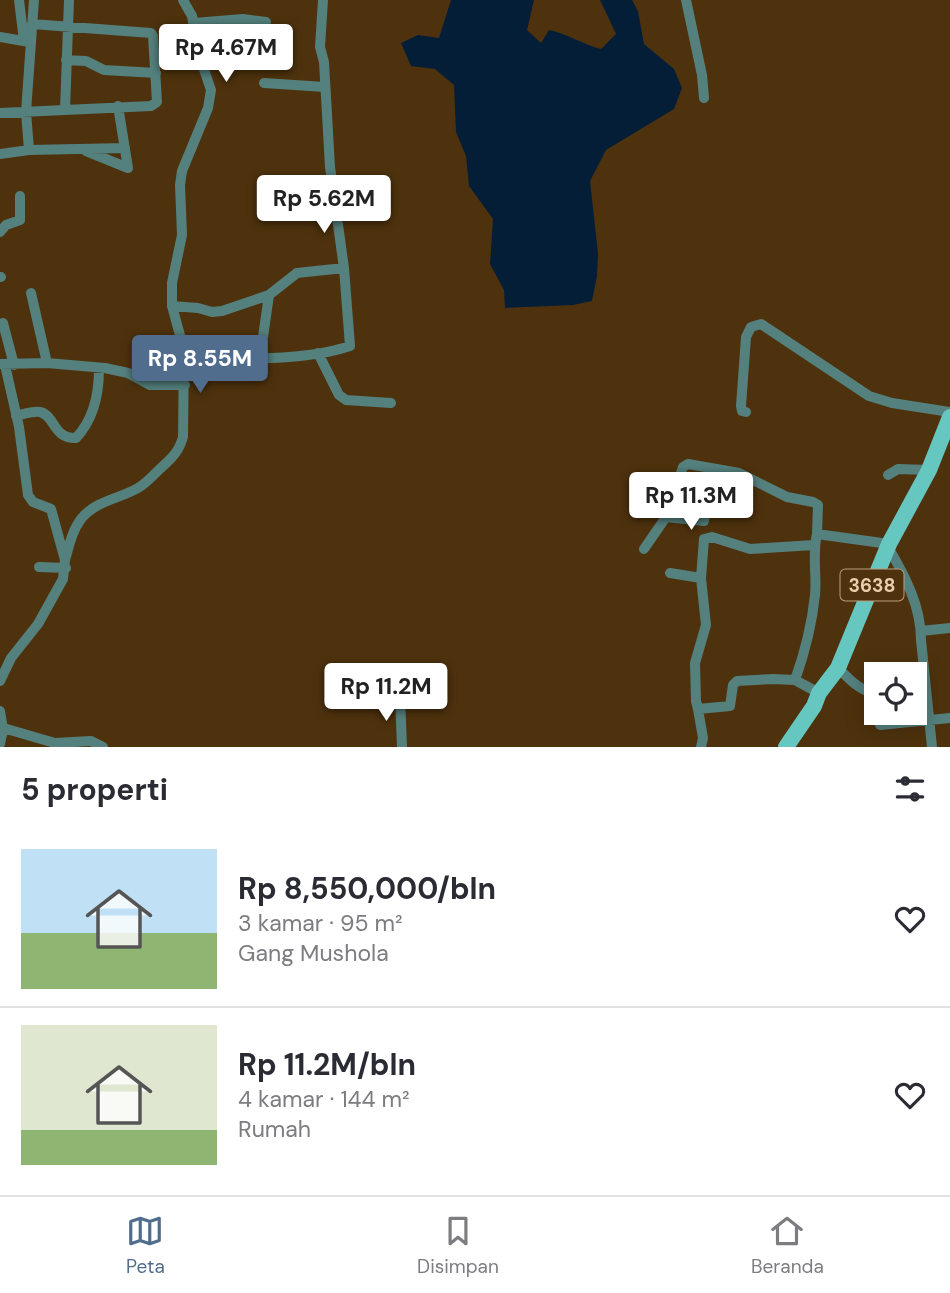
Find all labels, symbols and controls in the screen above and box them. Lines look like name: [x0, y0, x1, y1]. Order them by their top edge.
pin: Rp 4.67M: [154, 24, 298, 84]
text: Rp 4.67M: [175, 32, 277, 62]
pin: Rp 5.62M: [252, 176, 396, 235]
text: Rp 5.62M: [273, 183, 375, 213]
pin: Rp 8.55M: [128, 336, 272, 395]
text: Rp 8.55M: [148, 343, 252, 373]
pin: Rp 11.3M: [619, 472, 763, 532]
text: Rp 11.3M: [645, 480, 737, 510]
road number: 3638: [840, 570, 903, 600]
map controls: [864, 662, 927, 725]
button: locate: [864, 662, 927, 725]
pin: Rp 11.2M: [314, 664, 458, 723]
text: Rp 11.2M: [340, 671, 432, 701]
text: 5 properti: [21, 770, 168, 809]
icon: filters: [891, 770, 929, 808]
text: Rp 8,550,000/bln: [238, 869, 496, 908]
icon: home: [77, 877, 161, 961]
icon: heart: [891, 900, 929, 938]
text: 3 kamar · 95 m²: [238, 908, 403, 938]
text: Gang Mushola: [238, 938, 389, 968]
text: Rp 11.2M/bln: [238, 1045, 416, 1084]
icon: home: [77, 1053, 161, 1137]
icon: heart: [891, 1076, 929, 1114]
text: 4 kamar · 144 m²: [238, 1084, 410, 1114]
text: Rumah: [238, 1114, 311, 1144]
tab: Peta: [126, 1212, 165, 1279]
tab: Disimpan: [417, 1212, 499, 1279]
tab: Beranda: [751, 1212, 824, 1279]

